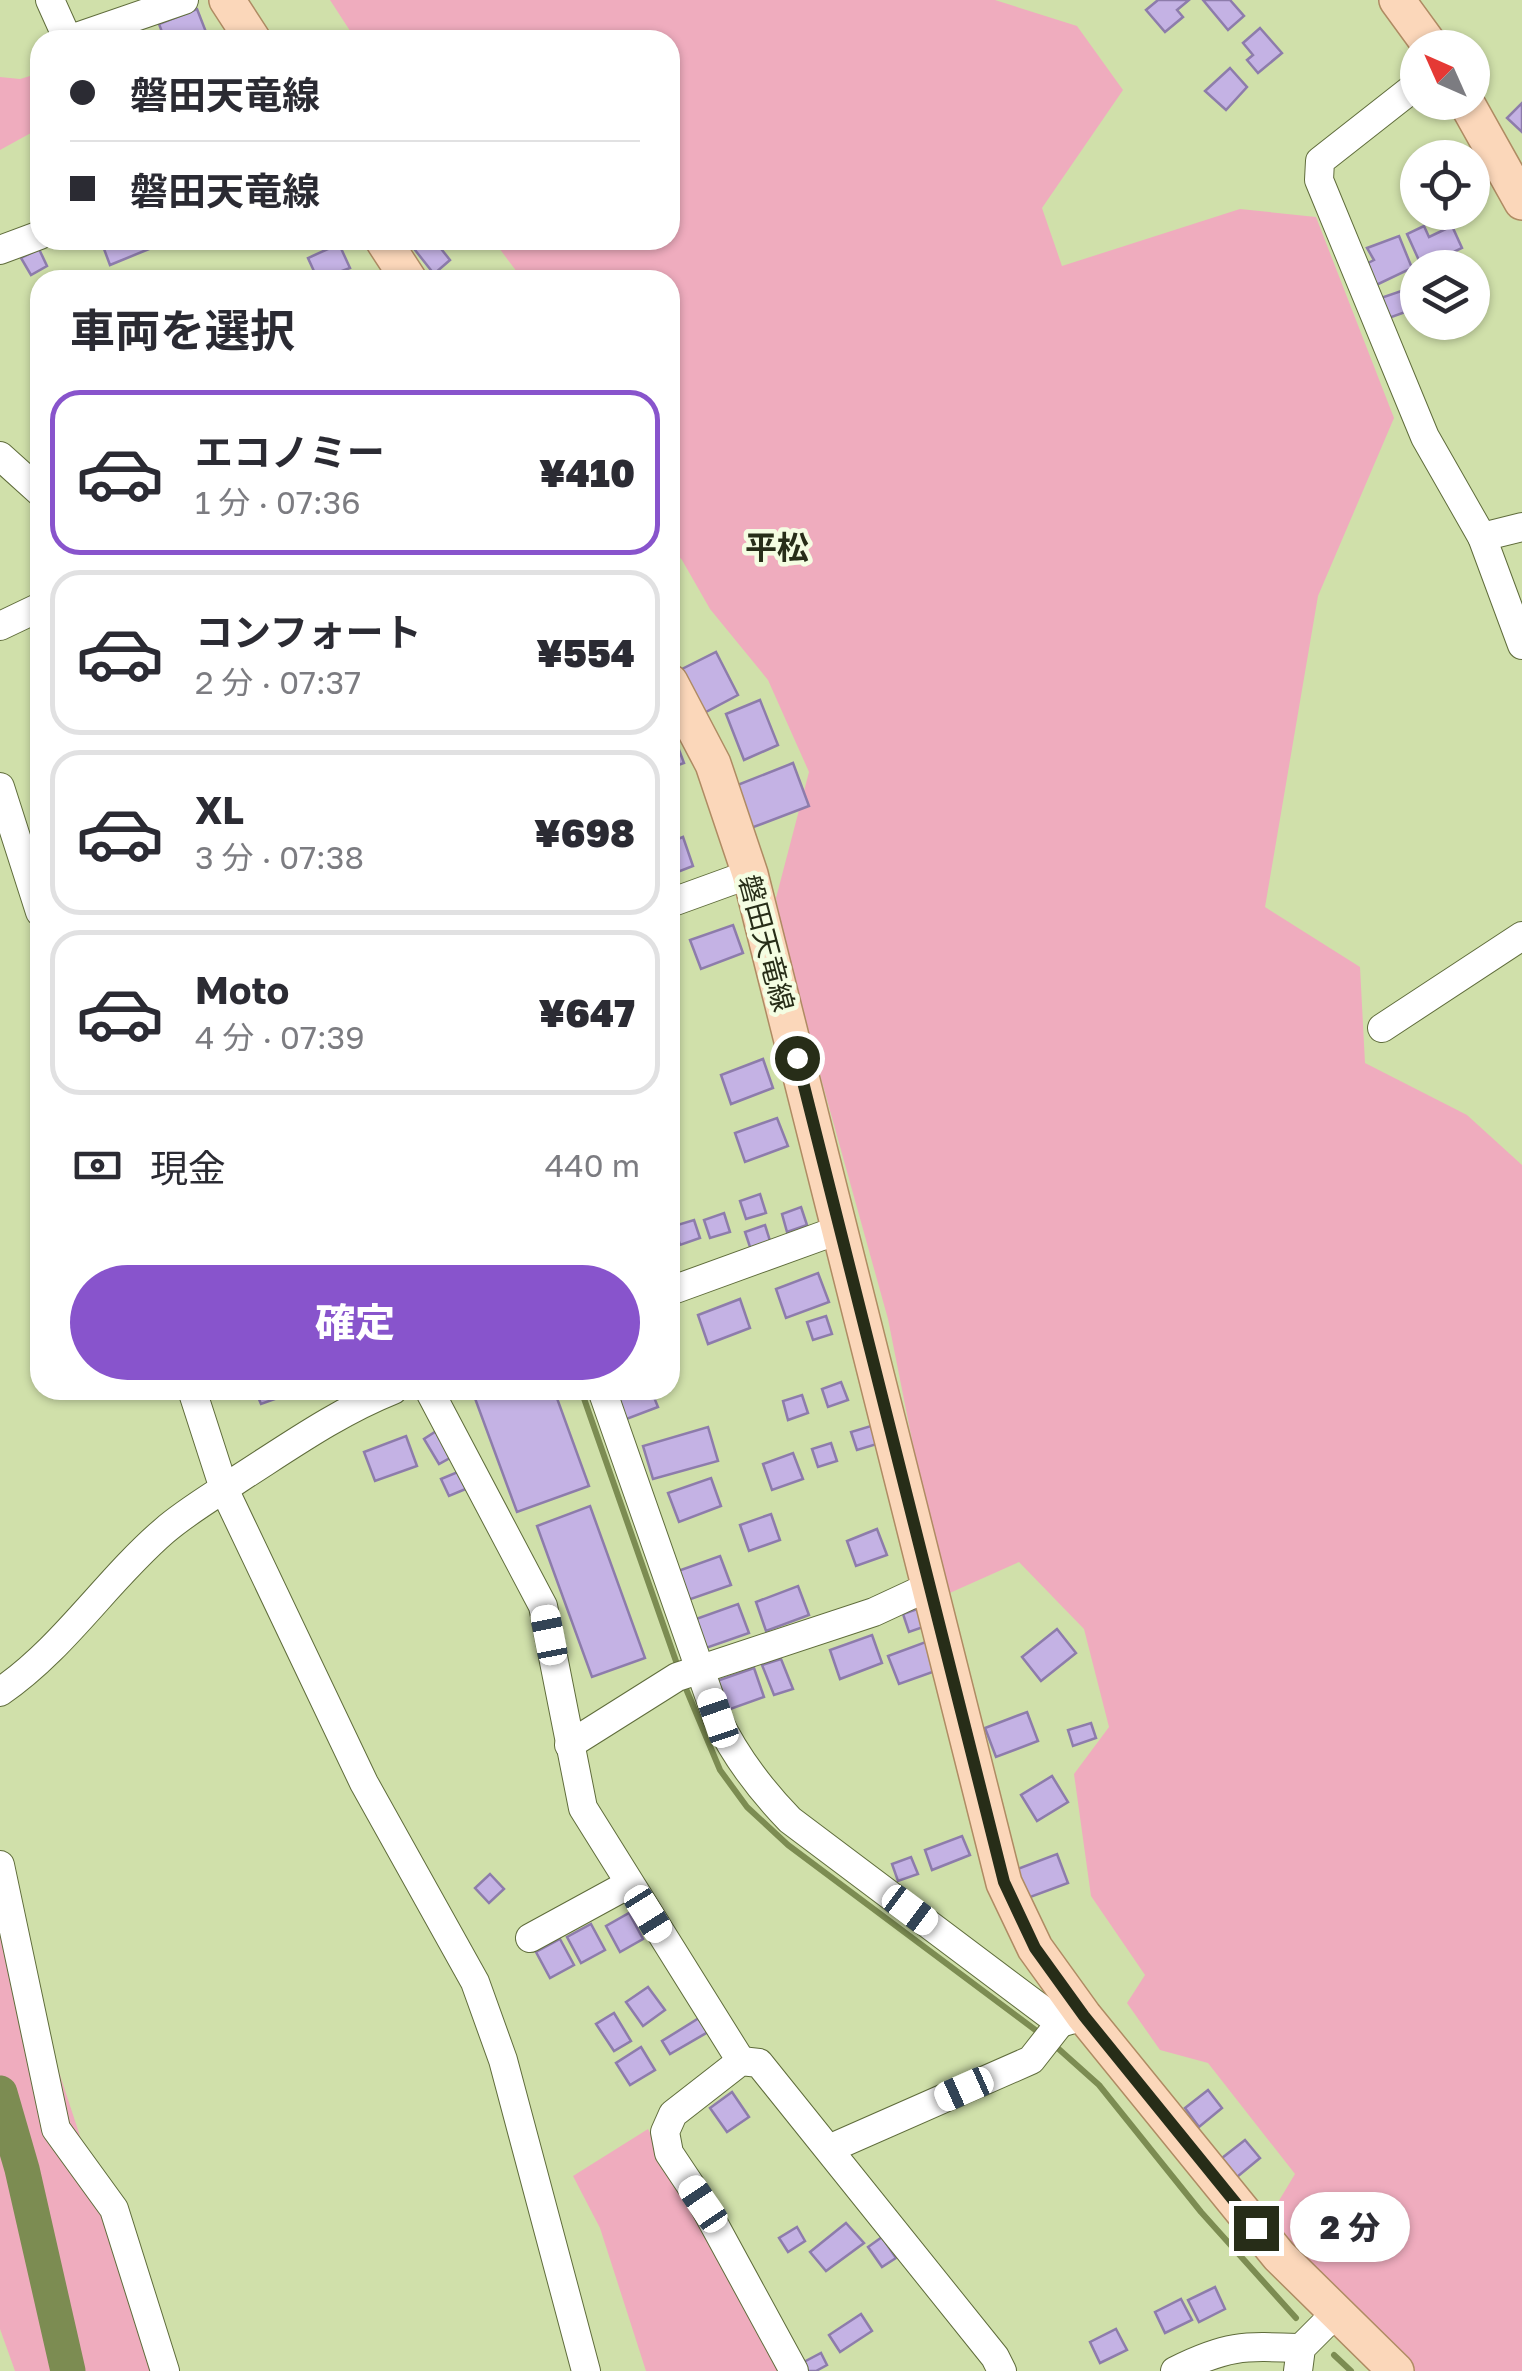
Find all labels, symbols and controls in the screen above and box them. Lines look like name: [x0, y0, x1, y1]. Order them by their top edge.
north arrow: [1400, 30, 1490, 120]
map controls: [1400, 30, 1490, 340]
text: 磐田天竜線: [130, 72, 320, 117]
button: locate: [1400, 140, 1490, 230]
text: 磐田天竜線: [130, 168, 320, 213]
button: layers: [1400, 250, 1490, 340]
text: 車両を選択: [70, 303, 295, 357]
icon: car: [75, 428, 165, 518]
text: エコノミー: [195, 429, 385, 474]
text: ¥410: [539, 450, 635, 495]
text: 1 分 · 07:36: [195, 483, 361, 521]
district label: 平松: [745, 528, 809, 566]
icon: car: [75, 608, 165, 698]
text: コンフォート: [195, 609, 422, 654]
text: ¥554: [536, 630, 635, 675]
text: 2 分 · 07:37: [195, 663, 361, 701]
text: XL: [195, 787, 244, 832]
icon: car: [75, 788, 165, 878]
text: ¥698: [534, 810, 635, 855]
text: 3 分 · 07:38: [195, 838, 364, 876]
street label: 磐田天竜線: [733, 871, 801, 1015]
text: Moto: [195, 967, 289, 1012]
icon: car: [75, 968, 165, 1058]
text: ¥647: [539, 990, 635, 1035]
text: 4 分 · 07:39: [195, 1018, 365, 1056]
route start: [775, 1036, 820, 1081]
icon: cash: [70, 1138, 125, 1193]
text: 現金: [150, 1145, 226, 1190]
text: 440 m: [545, 1146, 640, 1184]
button: 確定: [70, 1265, 640, 1380]
car: [529, 1603, 569, 1667]
car: [694, 1685, 742, 1751]
car: [877, 1880, 943, 1940]
car: [619, 1881, 677, 1947]
car: [930, 2063, 998, 2115]
car: [674, 2171, 732, 2237]
callout: 2 分: [1291, 2193, 1411, 2263]
route end: [1234, 2206, 1279, 2251]
text: 2 分: [1320, 2208, 1380, 2246]

